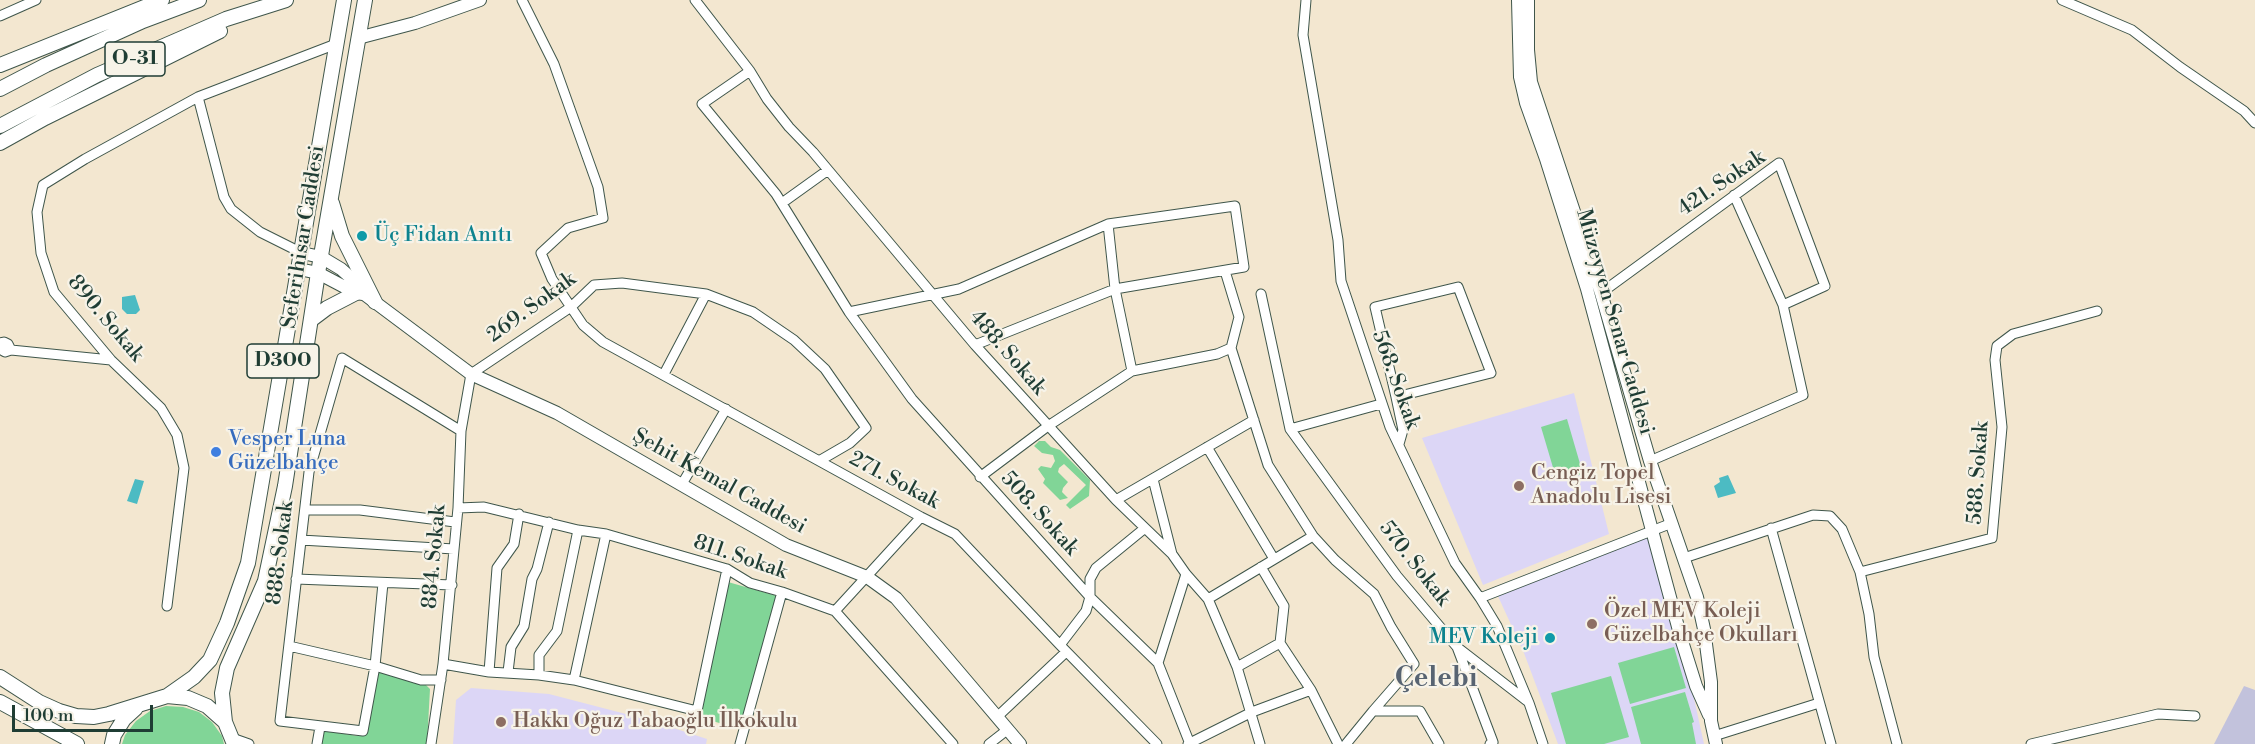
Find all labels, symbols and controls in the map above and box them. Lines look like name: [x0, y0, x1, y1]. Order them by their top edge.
road number: O-31: [105, 42, 165, 76]
street label: Seferihisar Caddesi: [277, 144, 331, 330]
street label: 421. Sokak: [1673, 146, 1771, 222]
street label: Müzeyyen Senar Caddesi: [1570, 206, 1658, 438]
place label: Üç Fidan Anıtı: [374, 223, 512, 249]
marker: Üç Fidan Anıtı: [355, 229, 369, 243]
street label: 269. Sokak: [483, 267, 581, 349]
street label: 890. Sokak: [61, 270, 149, 368]
street label: 488. Sokak: [963, 305, 1051, 401]
street label: 568. Sokak: [1365, 327, 1425, 433]
road number: D300: [247, 344, 319, 378]
street label: 588. Sokak: [1963, 421, 1995, 525]
street label: Şehit Kemal Caddesi: [628, 424, 810, 540]
place label: Vesper Luna Güzelbahçe: [228, 427, 346, 477]
marker: Vesper Luna Güzelbahçe: [209, 445, 223, 459]
street label: 271. Sokak: [844, 447, 944, 515]
place label: Cengiz Topel Anadolu Lisesi: [1531, 461, 1672, 511]
street label: 508. Sokak: [995, 467, 1083, 561]
marker: Cengiz Topel Anadolu Lisesi: [1512, 479, 1526, 493]
street label: 888. Sokak: [262, 499, 300, 607]
street label: 884. Sokak: [418, 504, 452, 610]
street label: 570. Sokak: [1373, 516, 1455, 612]
street label: 811. Sokak: [690, 530, 790, 586]
place label: Özel MEV Koleji Güzelbahçe Okulları: [1604, 599, 1798, 649]
marker: Özel MEV Koleji Güzelbahçe Okulları: [1585, 617, 1599, 631]
place label: MEV Koleji: [1429, 625, 1538, 651]
marker: MEV Koleji: [1543, 631, 1557, 645]
district label: Çelebi: [1395, 664, 1477, 696]
scale bar: [15, 693, 156, 731]
text: 100 m: [23, 704, 74, 727]
place label: Hakkı Oğuz Tabaoğlu İlkokulu: [513, 709, 798, 735]
marker: Hakkı Oğuz Tabaoğlu İlkokulu: [494, 715, 508, 729]

